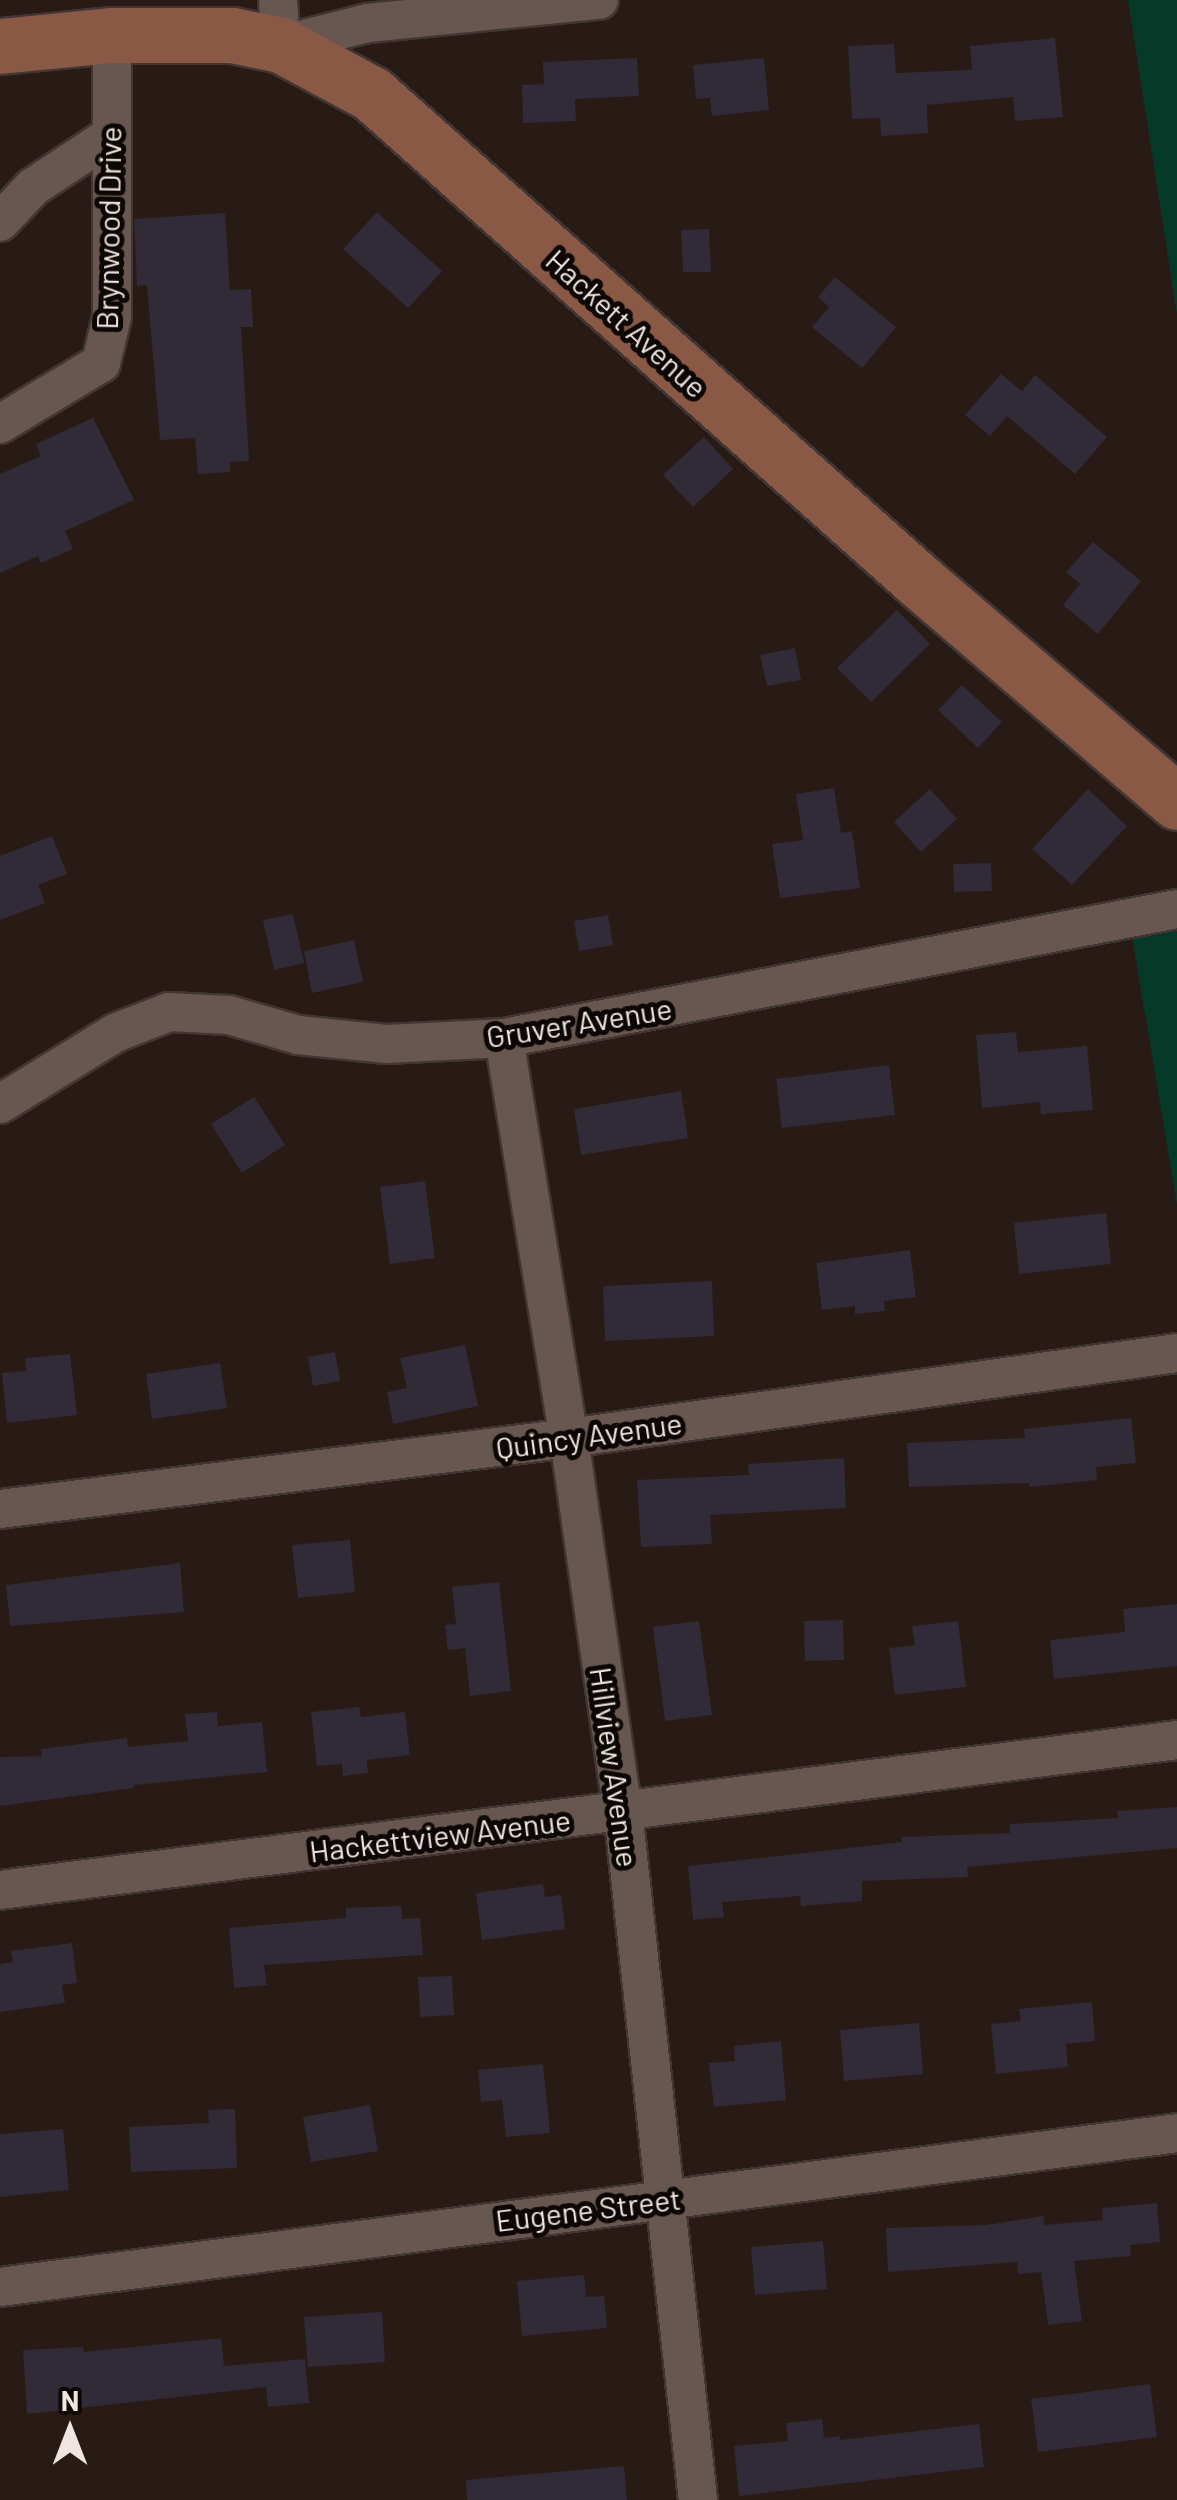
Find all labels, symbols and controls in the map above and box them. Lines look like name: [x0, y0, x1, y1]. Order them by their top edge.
street label: Brynwood Drive: [88, 126, 128, 330]
street label: Hackett Avenue: [539, 241, 715, 405]
street label: Gruver Avenue: [484, 990, 674, 1054]
street label: Quincy Avenue: [494, 1404, 684, 1466]
street label: Hillview Avenue: [583, 1665, 647, 1869]
street label: Hackettview Avenue: [307, 1801, 573, 1869]
street label: Eugene Street: [493, 2180, 683, 2238]
north arrow: [20, 2380, 120, 2480]
text: N: [61, 2383, 79, 2417]

